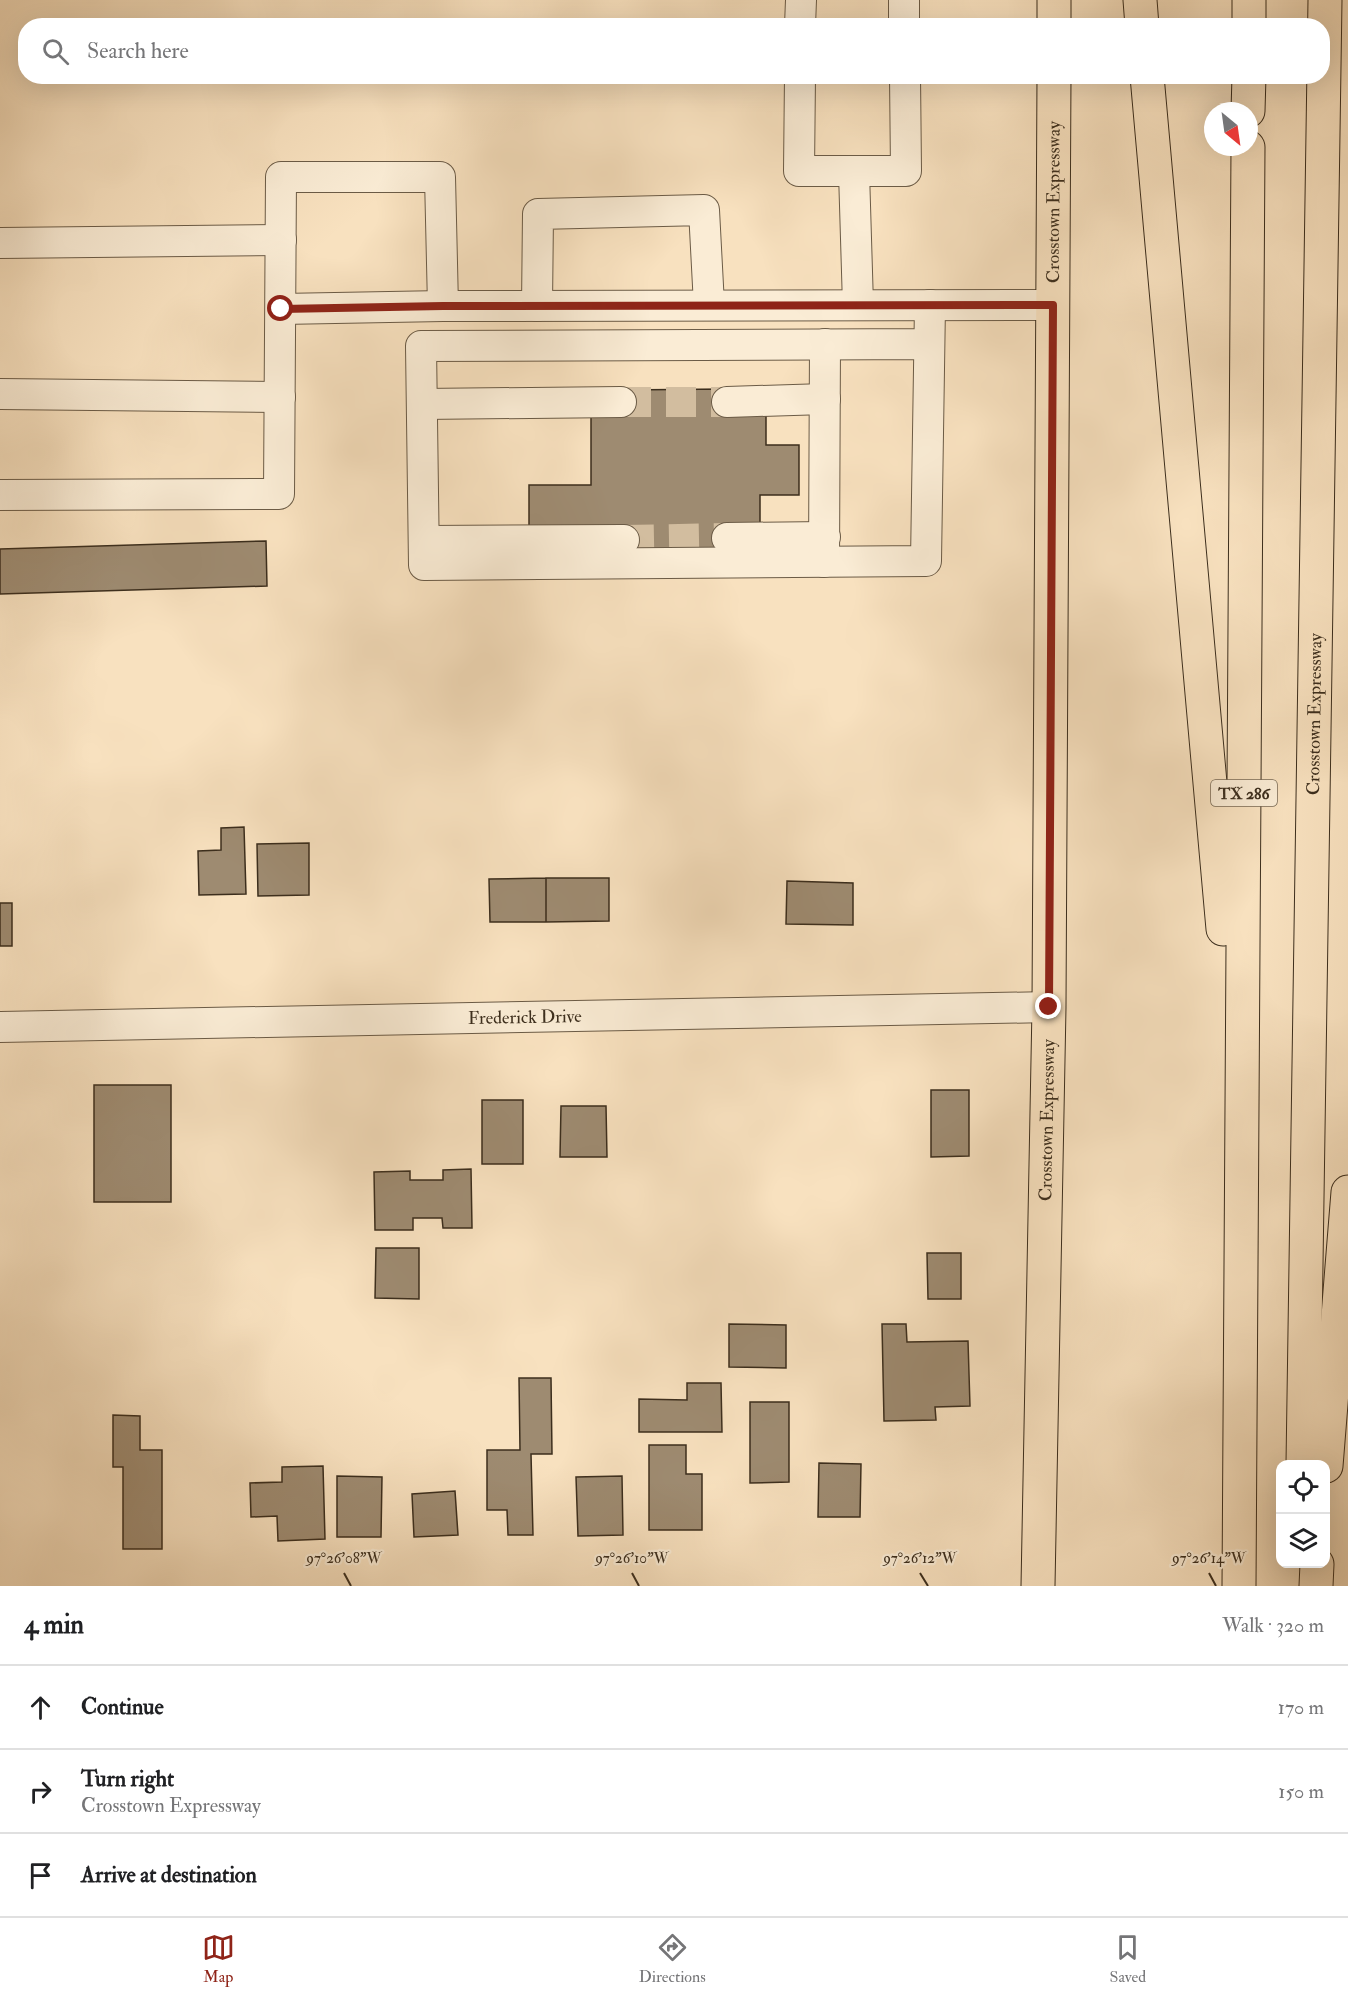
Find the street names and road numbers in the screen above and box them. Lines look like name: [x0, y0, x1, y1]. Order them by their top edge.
street label: Crosstown Expressway: [1042, 120, 1066, 283]
street label: Crosstown Expressway: [1302, 632, 1328, 795]
road number: TX 286: [1211, 780, 1277, 806]
street label: Frederick Drive: [468, 1005, 582, 1030]
street label: Crosstown Expressway: [1034, 1038, 1060, 1201]

